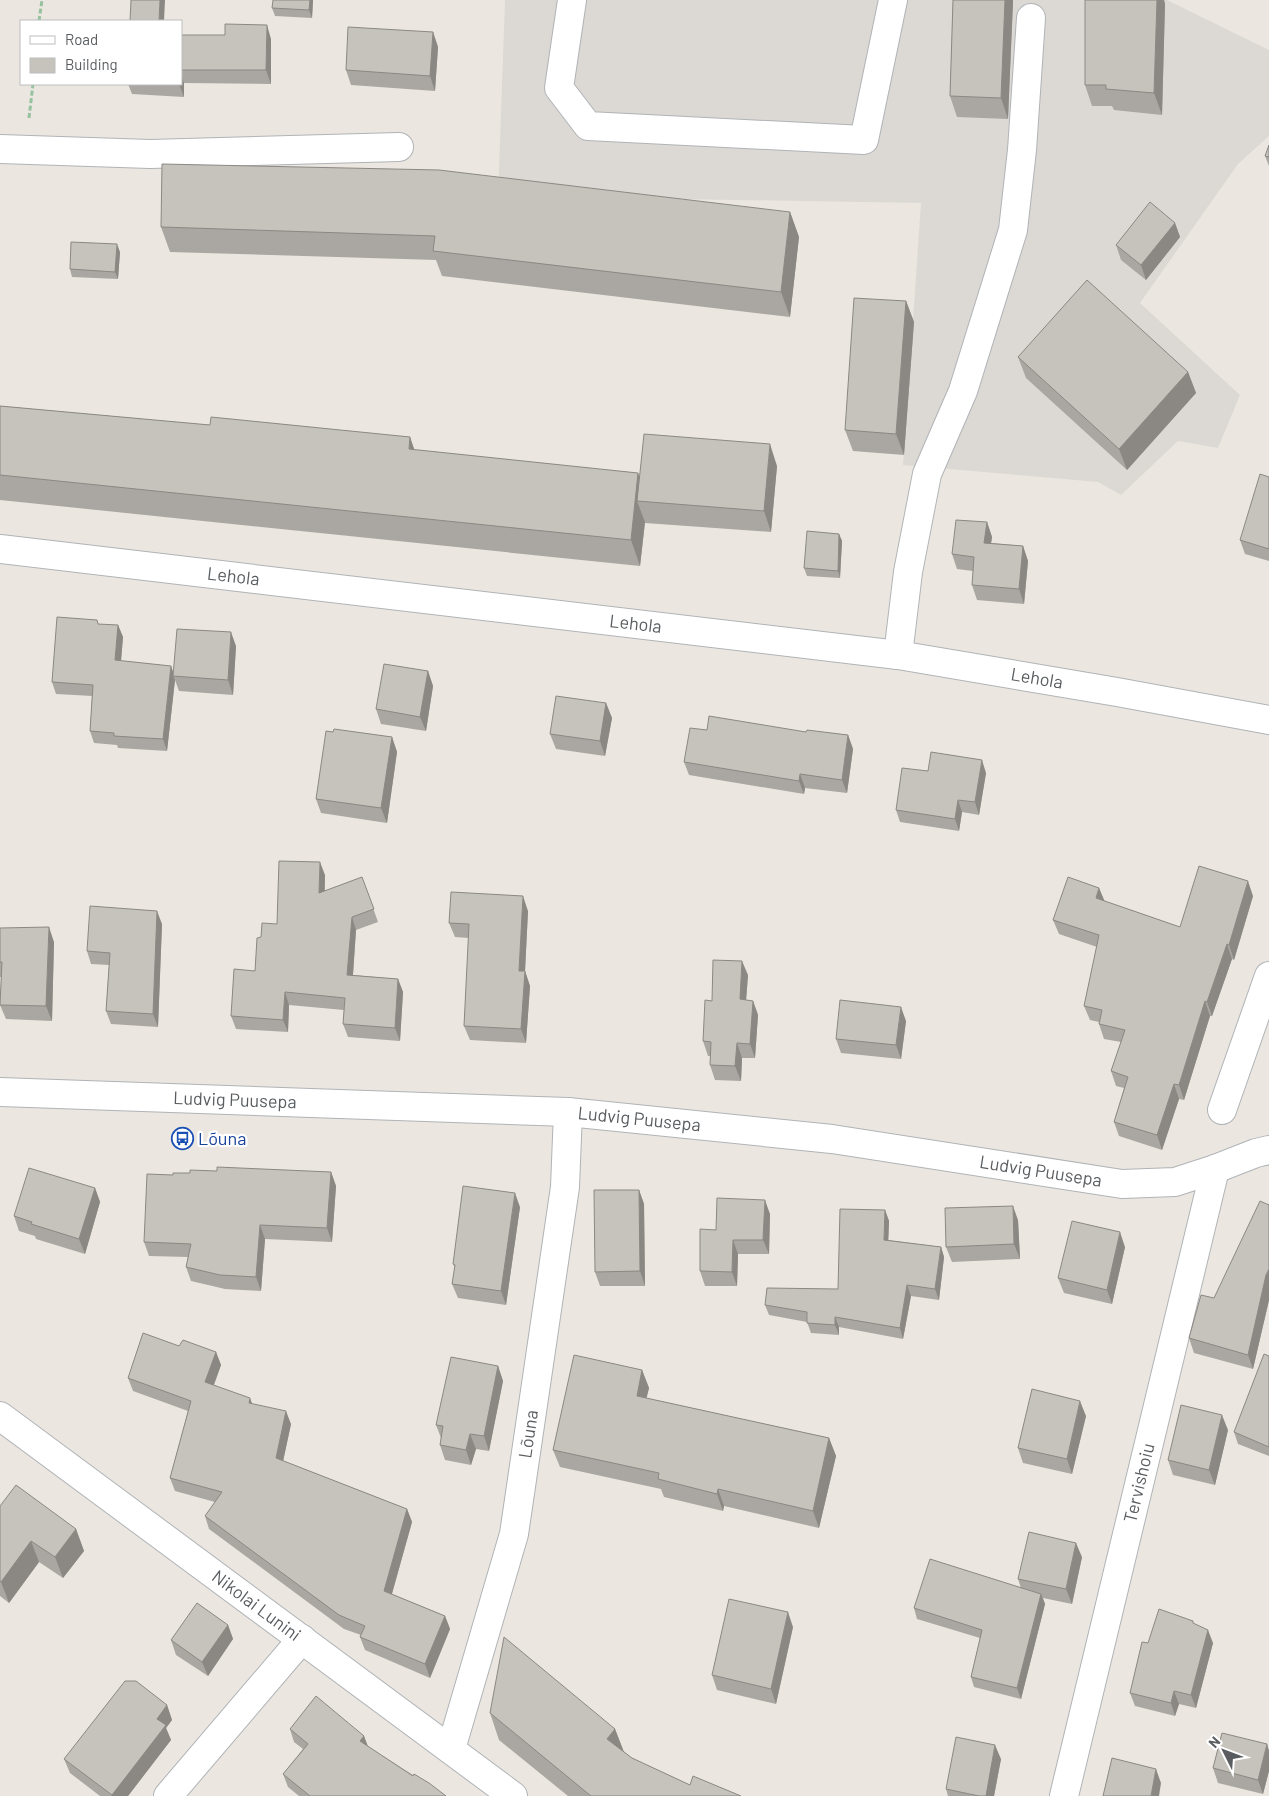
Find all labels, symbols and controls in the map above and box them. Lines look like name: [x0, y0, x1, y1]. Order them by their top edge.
legend: [20, 20, 182, 85]
text: Road: [65, 30, 98, 48]
text: Building: [65, 55, 118, 73]
street label: Lehola: [206, 562, 261, 590]
street label: Lehola: [608, 609, 663, 637]
street label: Lehola: [1009, 662, 1065, 693]
street label: Ludvig Puusepa: [173, 1086, 297, 1112]
street label: Ludvig Puusepa: [577, 1101, 702, 1136]
bus stop icon: Lõuna: [170, 1127, 194, 1151]
place label: Lõuna: [198, 1127, 246, 1149]
street label: Ludvig Puusepa: [978, 1150, 1104, 1191]
street label: Lõuna: [513, 1408, 542, 1460]
street label: Tervishoiu: [1118, 1441, 1159, 1525]
street label: Nikolai Lunini: [208, 1565, 306, 1645]
north arrow: [1199, 1726, 1249, 1776]
text: N: [1205, 1733, 1223, 1751]

